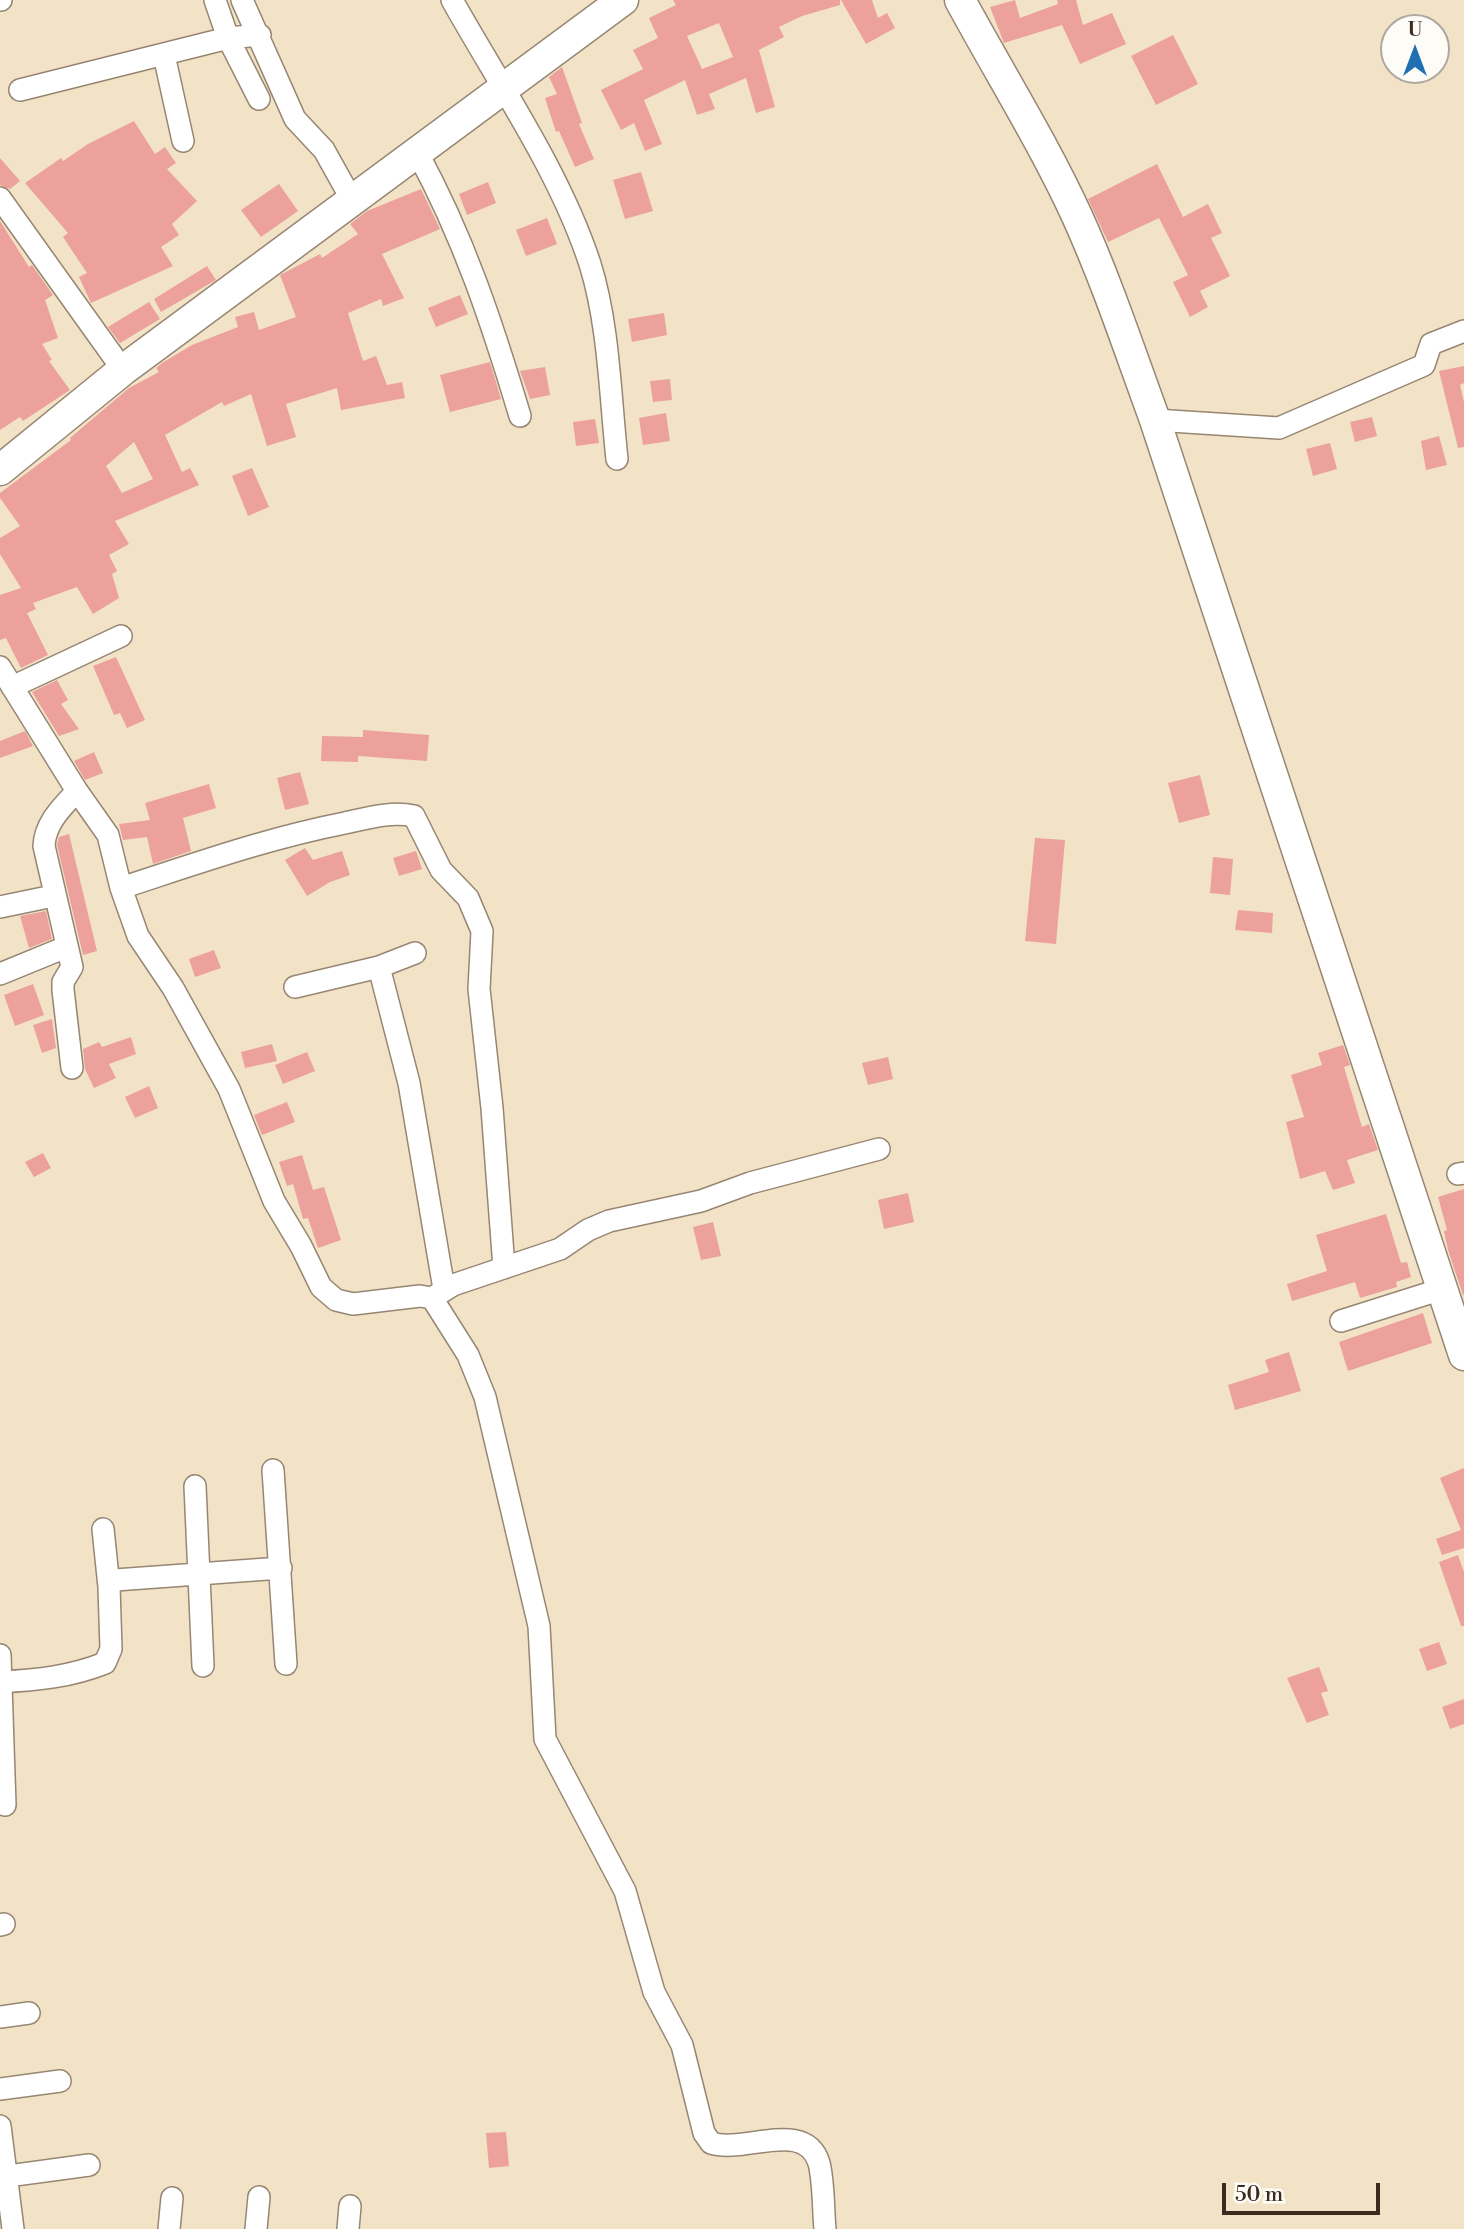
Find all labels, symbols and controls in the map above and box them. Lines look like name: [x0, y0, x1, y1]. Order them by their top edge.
north arrow: [1380, 14, 1450, 84]
text: U: [1408, 18, 1422, 42]
scale bar: [1226, 2170, 1384, 2214]
text: 50 m: [1235, 2182, 1283, 2208]

